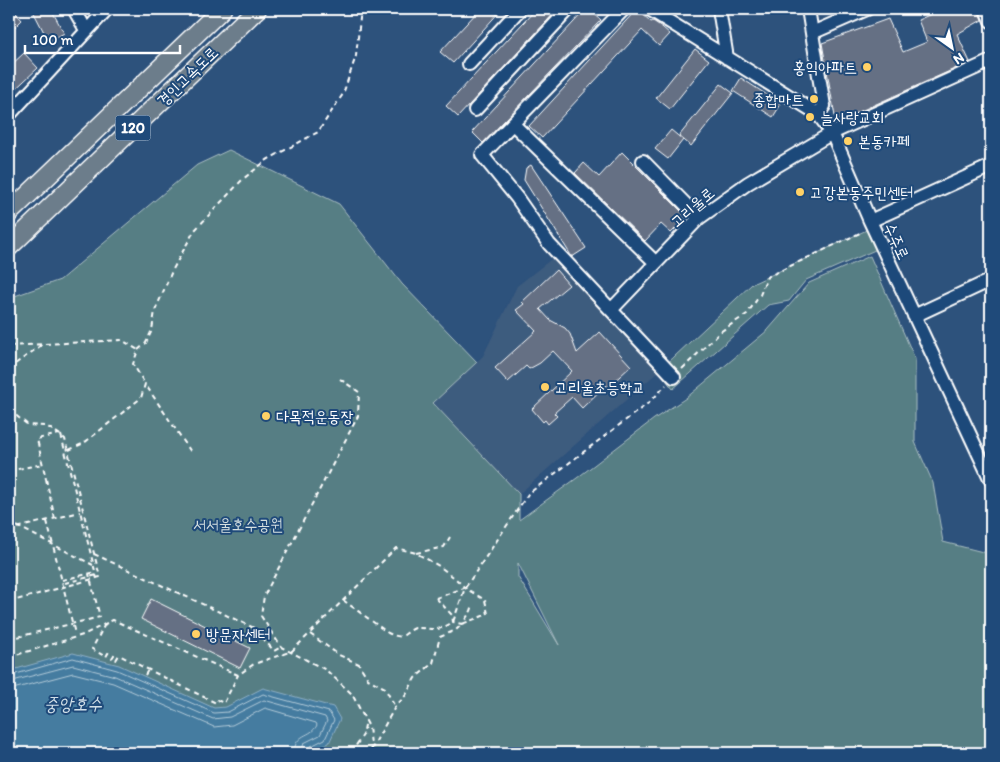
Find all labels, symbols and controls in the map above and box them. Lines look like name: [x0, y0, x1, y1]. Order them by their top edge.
scale bar: [25, 22, 180, 54]
north arrow: [928, 22, 978, 72]
text: 100 m: [32, 31, 74, 49]
street label: 경인고속도로: [153, 43, 222, 110]
text: N: [950, 49, 967, 68]
place label: 홍익아파트: [793, 58, 857, 77]
marker: 홍익아파트: [861, 61, 873, 73]
place label: 종합마트: [753, 90, 804, 109]
marker: 종합마트: [808, 93, 820, 105]
place label: 늘사랑교회: [820, 108, 884, 127]
marker: 늘사랑교회: [804, 111, 816, 123]
road number: 120: [116, 116, 150, 140]
place label: 본동카페: [858, 132, 910, 151]
marker: 본동카페: [842, 135, 854, 147]
street label: 고리울로: [667, 183, 718, 231]
place label: 고강본동주민센터: [810, 183, 913, 202]
marker: 고강본동주민센터: [794, 186, 806, 198]
street label: 수주로: [880, 220, 913, 263]
place label: 고리울초등학교: [555, 378, 645, 397]
marker: 고리울초등학교: [539, 381, 551, 393]
place label: 다목적운동장: [276, 407, 353, 426]
marker: 다목적운동장: [260, 410, 272, 422]
park label: 서서울호수공원: [193, 515, 283, 534]
place label: 방문자센터: [206, 625, 270, 644]
marker: 방문자센터: [190, 628, 202, 640]
water label: 중앙호수: [44, 693, 102, 715]

